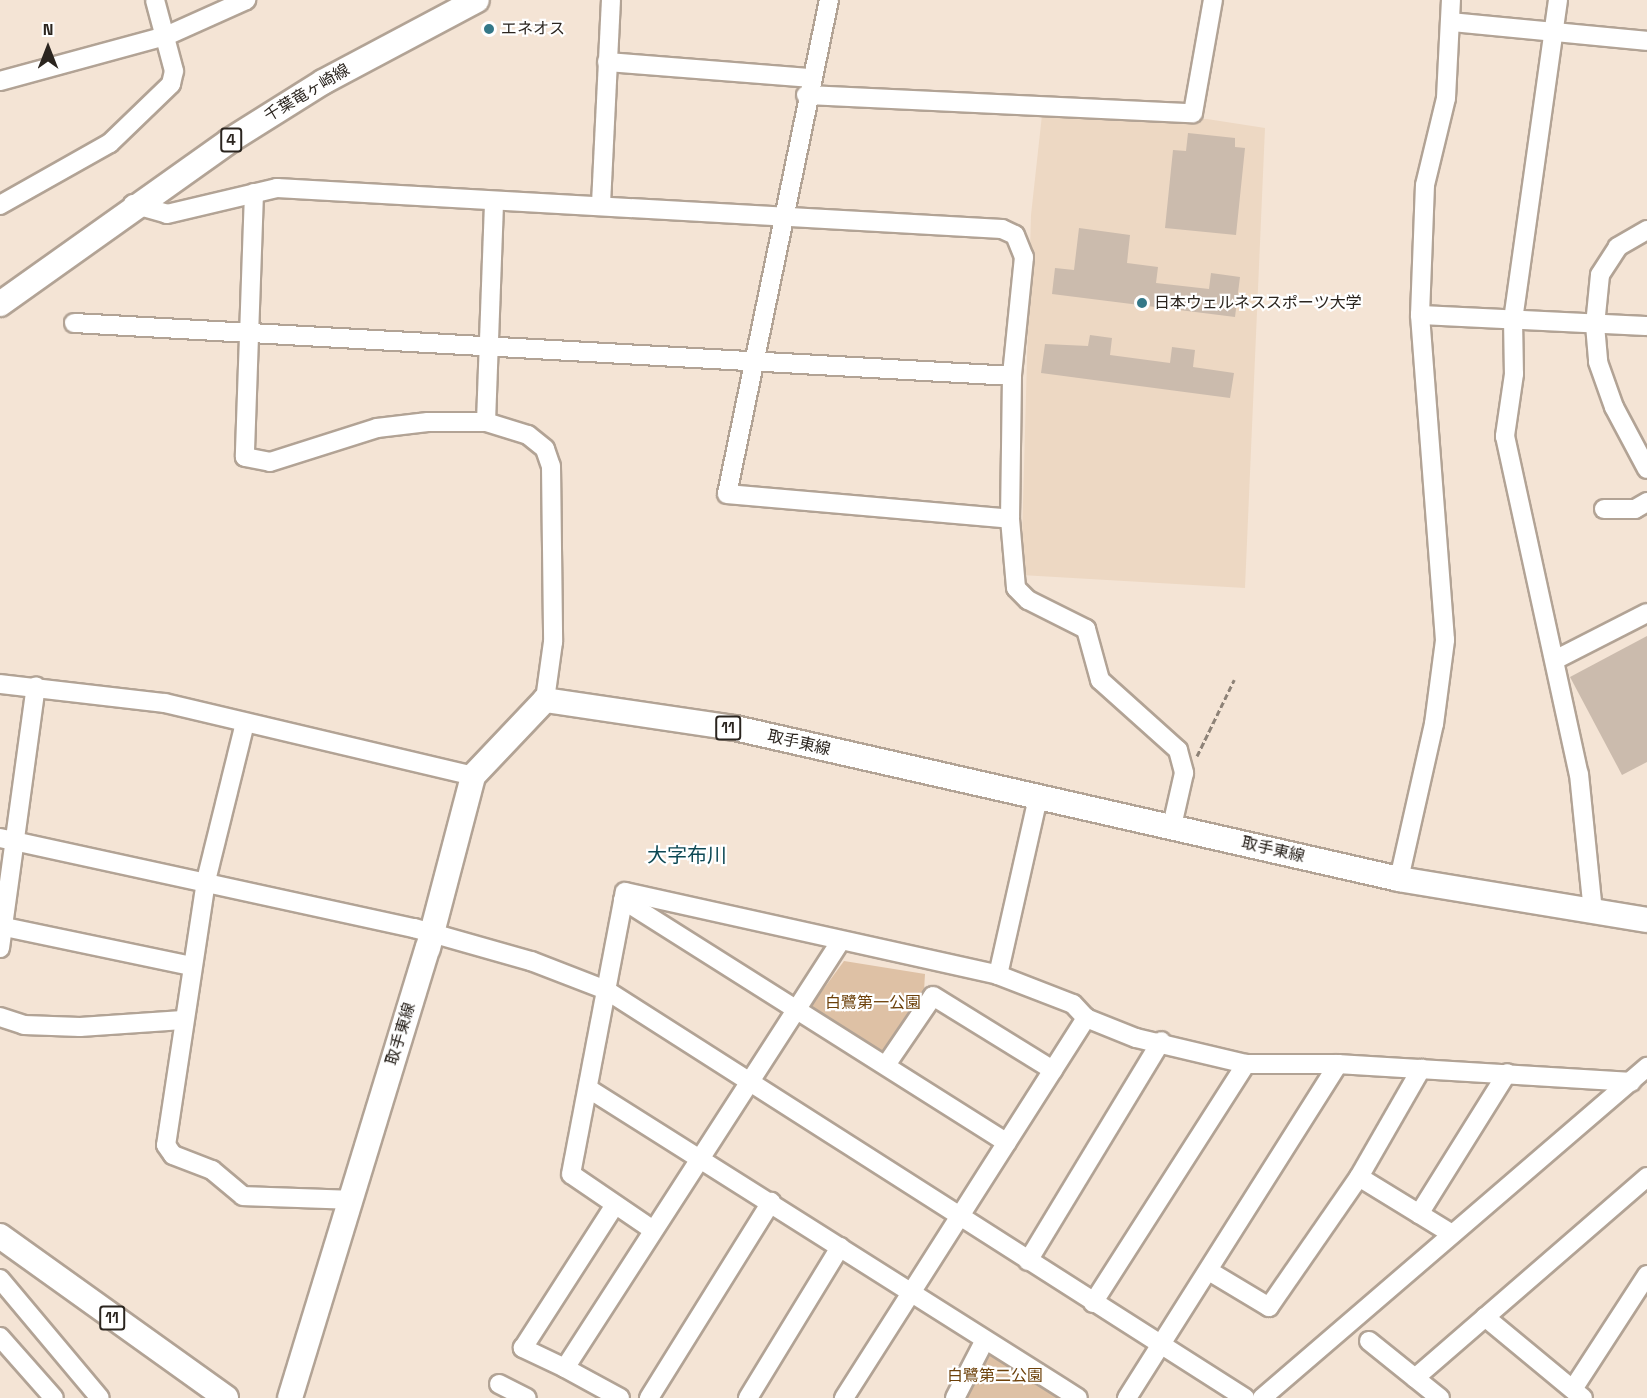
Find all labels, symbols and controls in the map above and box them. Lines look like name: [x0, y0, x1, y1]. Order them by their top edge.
north arrow: [18, 18, 78, 78]
text: N: [43, 19, 53, 40]
place label: エネオス: [501, 19, 565, 39]
marker: エネオス: [482, 22, 496, 36]
street label: 千葉竜ヶ崎線: [261, 60, 353, 126]
road number: 4: [219, 128, 243, 152]
place label: 日本ウェルネススポーツ大学: [1154, 293, 1362, 313]
marker: 日本ウェルネススポーツ大学: [1135, 296, 1149, 310]
road number: 11: [714, 716, 742, 740]
street label: 取手東線: [766, 726, 832, 760]
street label: 取手東線: [1240, 833, 1306, 867]
district label: 大字布川: [647, 843, 727, 867]
park label: 白鷺第一公園: [825, 993, 921, 1013]
street label: 取手東線: [382, 1001, 420, 1067]
road number: 11: [98, 1306, 126, 1330]
park label: 白鷺第二公園: [947, 1366, 1043, 1386]

